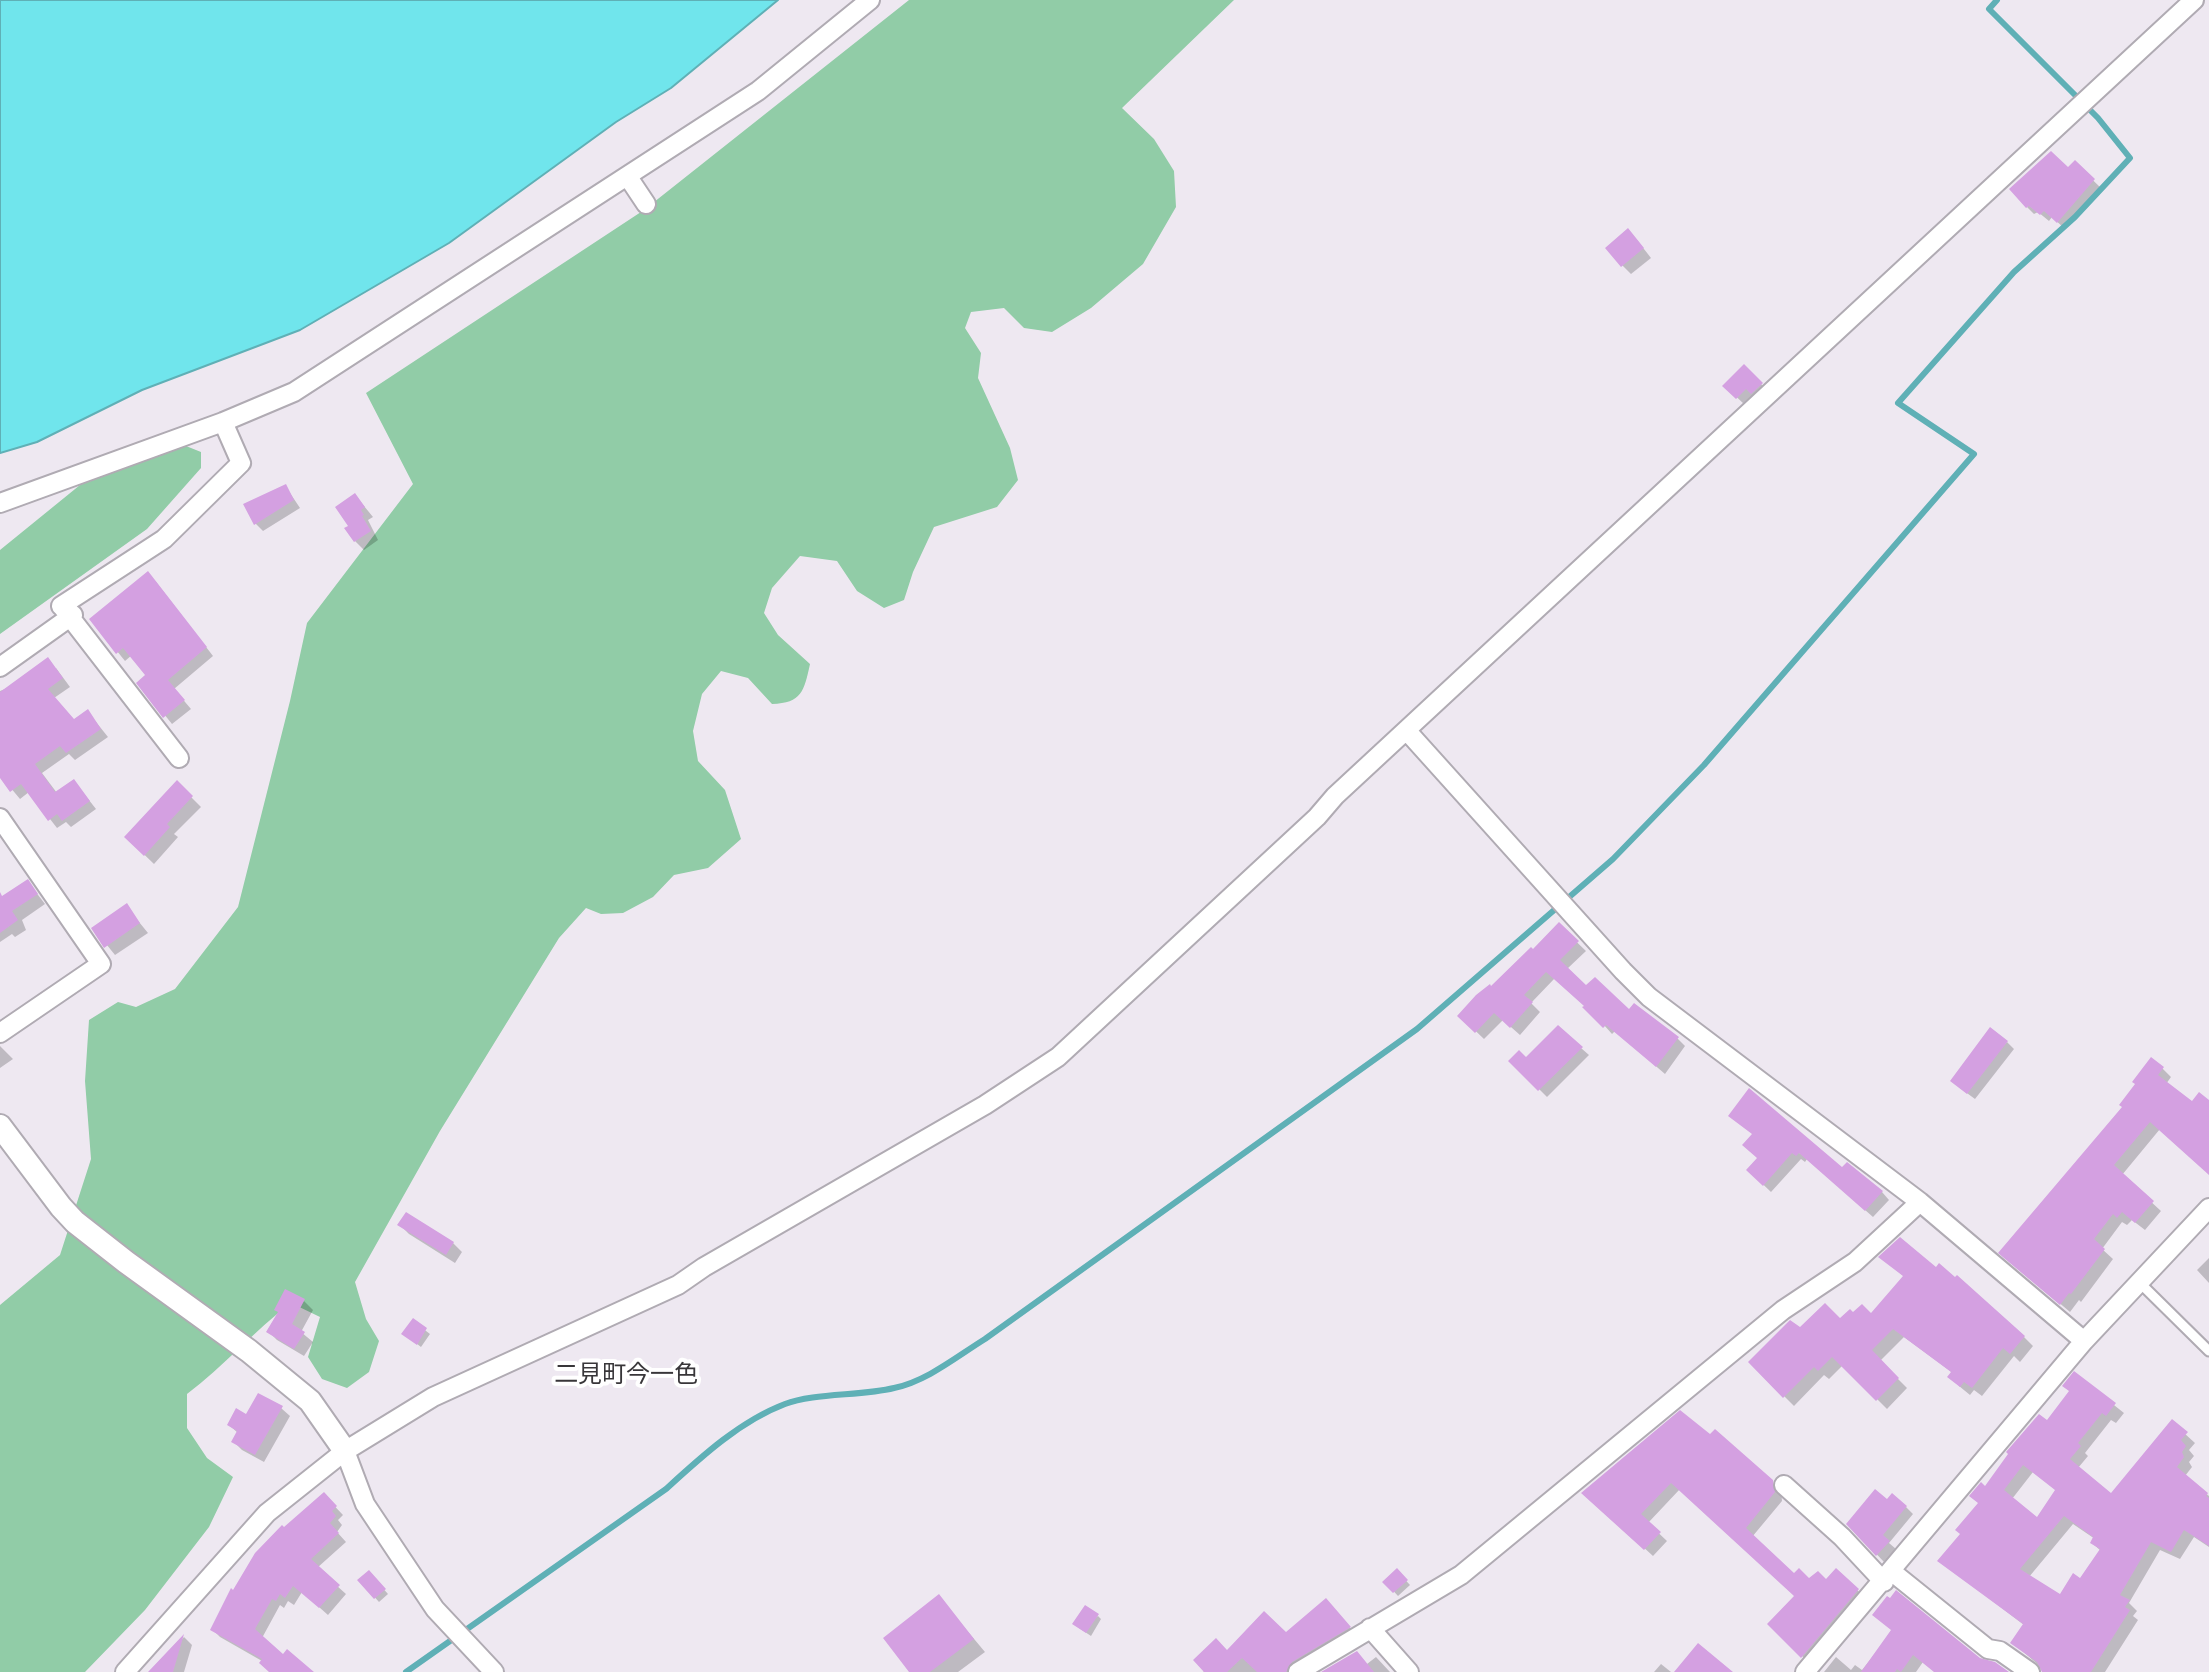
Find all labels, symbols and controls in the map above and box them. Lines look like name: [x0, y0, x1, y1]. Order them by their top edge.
district label: 二見町今一色: [554, 1361, 698, 1389]

